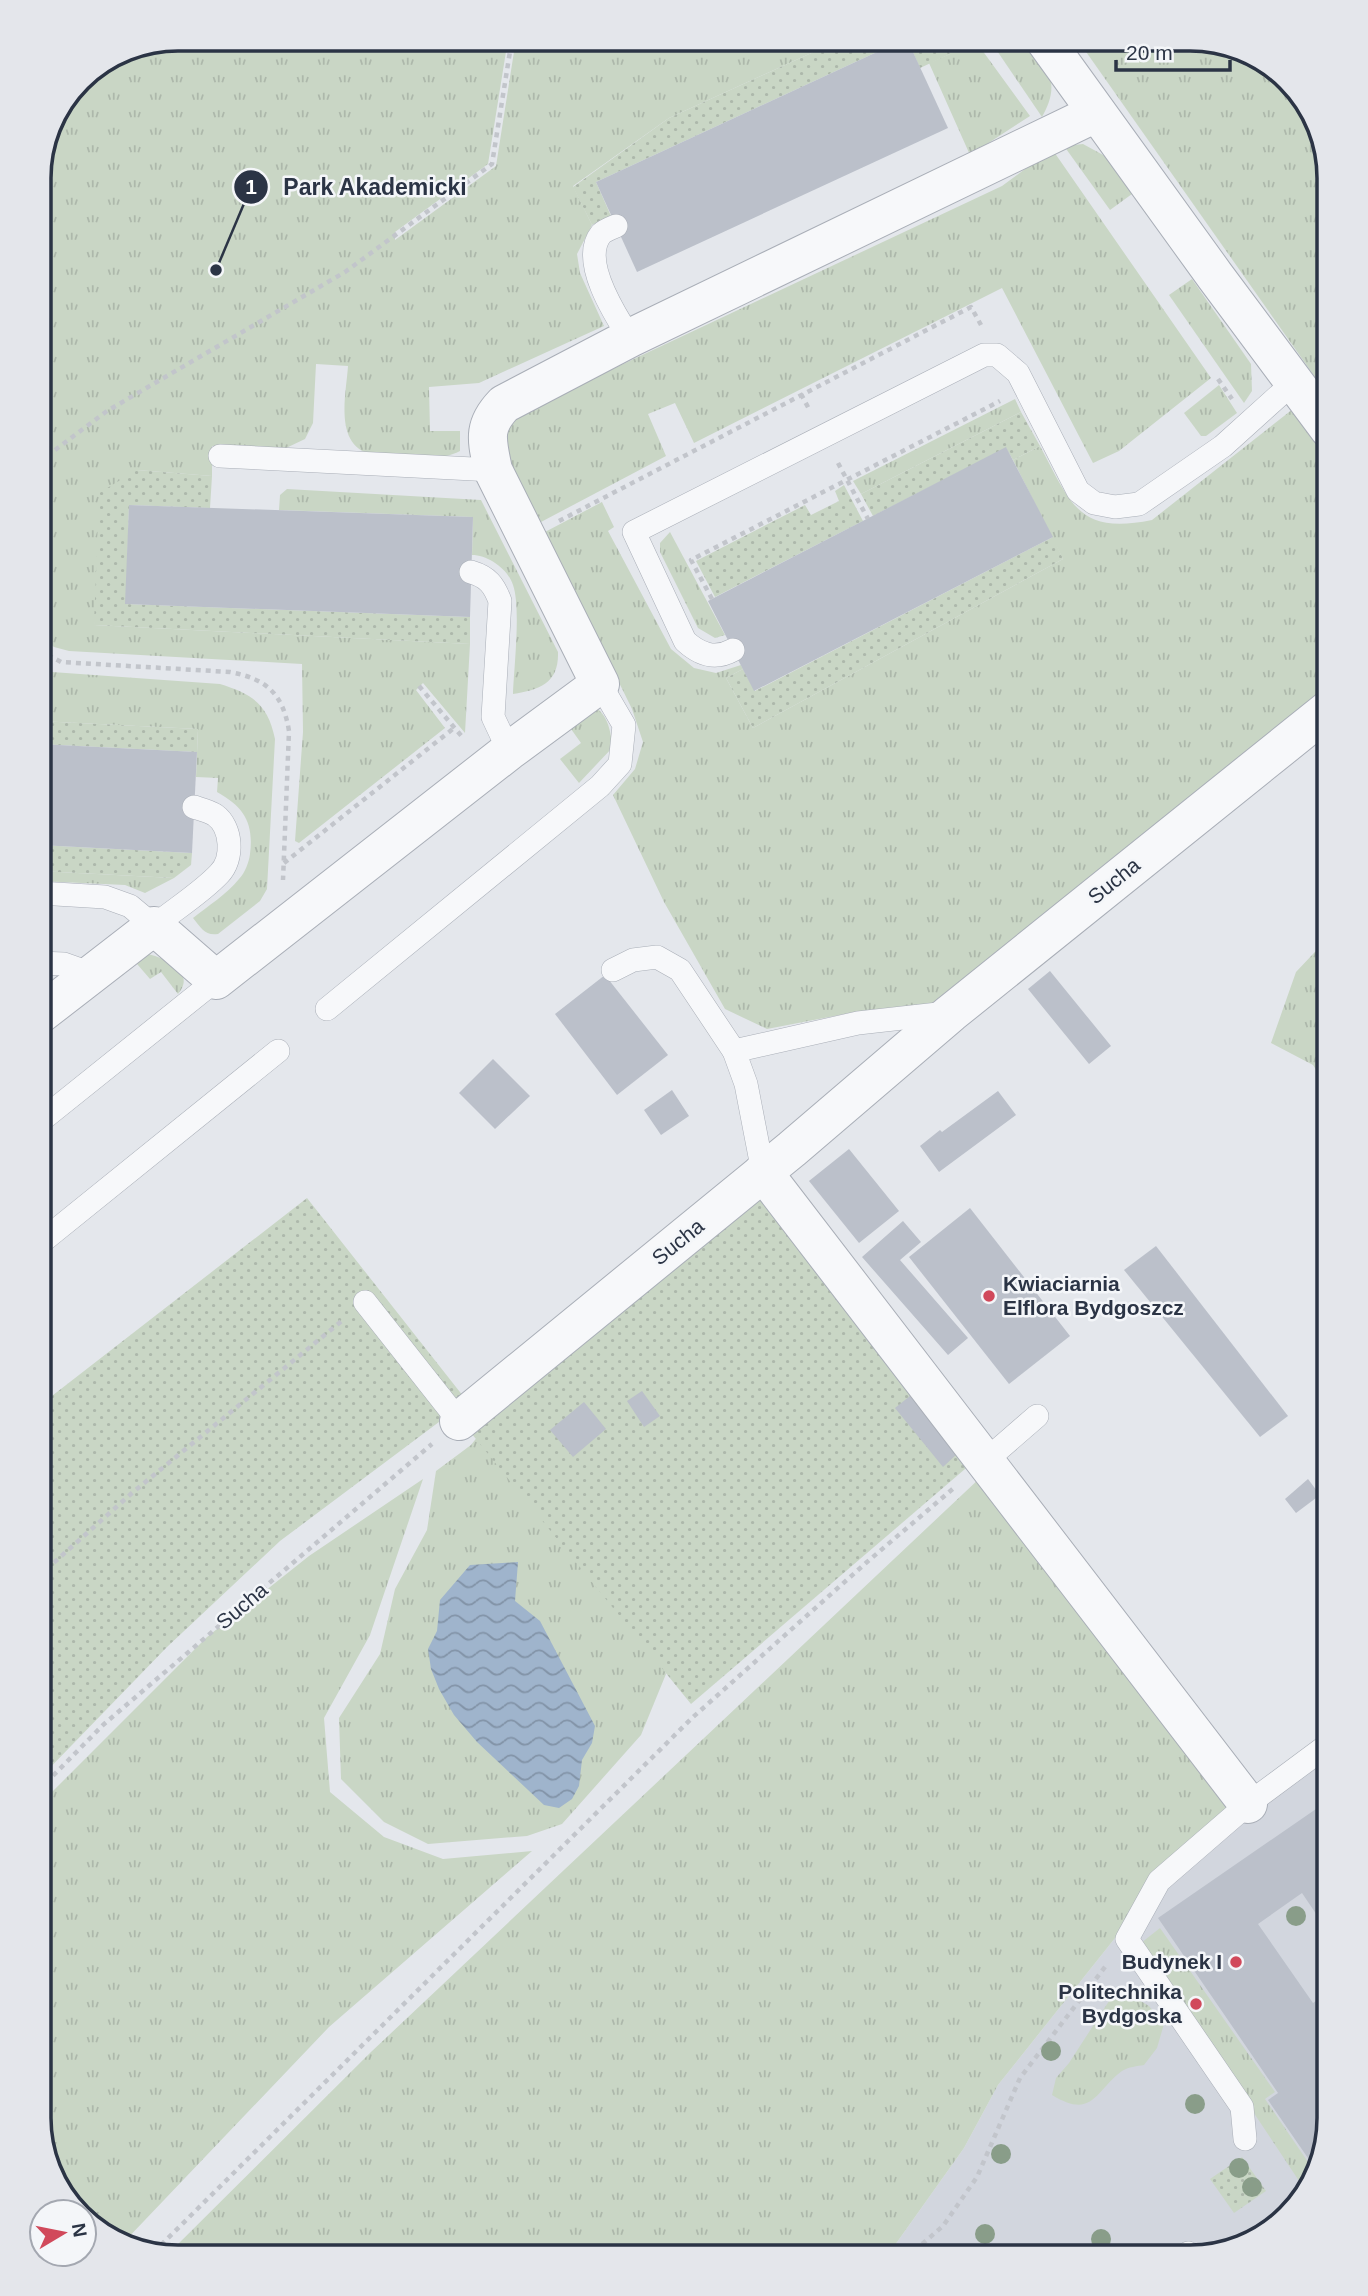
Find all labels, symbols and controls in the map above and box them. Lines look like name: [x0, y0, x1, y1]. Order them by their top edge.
scale bar: [1116, 28, 1230, 72]
text: 20 m: [1126, 41, 1173, 64]
callout: Park Akademicki: [234, 165, 481, 209]
text: Park Akademicki: [283, 174, 467, 200]
text: 1: [245, 175, 257, 198]
street label: Sucha: [1083, 853, 1144, 908]
street label: Sucha: [647, 1214, 708, 1269]
place label: Kwiaciarnia Elflora Bydgoszcz: [1003, 1272, 1184, 1319]
marker: Kwiaciarnia Elflora Bydgoszcz: [981, 1288, 997, 1304]
street label: Sucha: [211, 1577, 272, 1634]
place label: Budynek I: [1122, 1950, 1222, 1973]
marker: Budynek I: [1228, 1954, 1244, 1970]
place label: Politechnika Bydgoska: [1058, 1980, 1182, 2027]
marker: Politechnika Bydgoska: [1188, 1996, 1204, 2012]
north arrow: [28, 2198, 98, 2268]
text: N: [68, 2222, 91, 2239]

